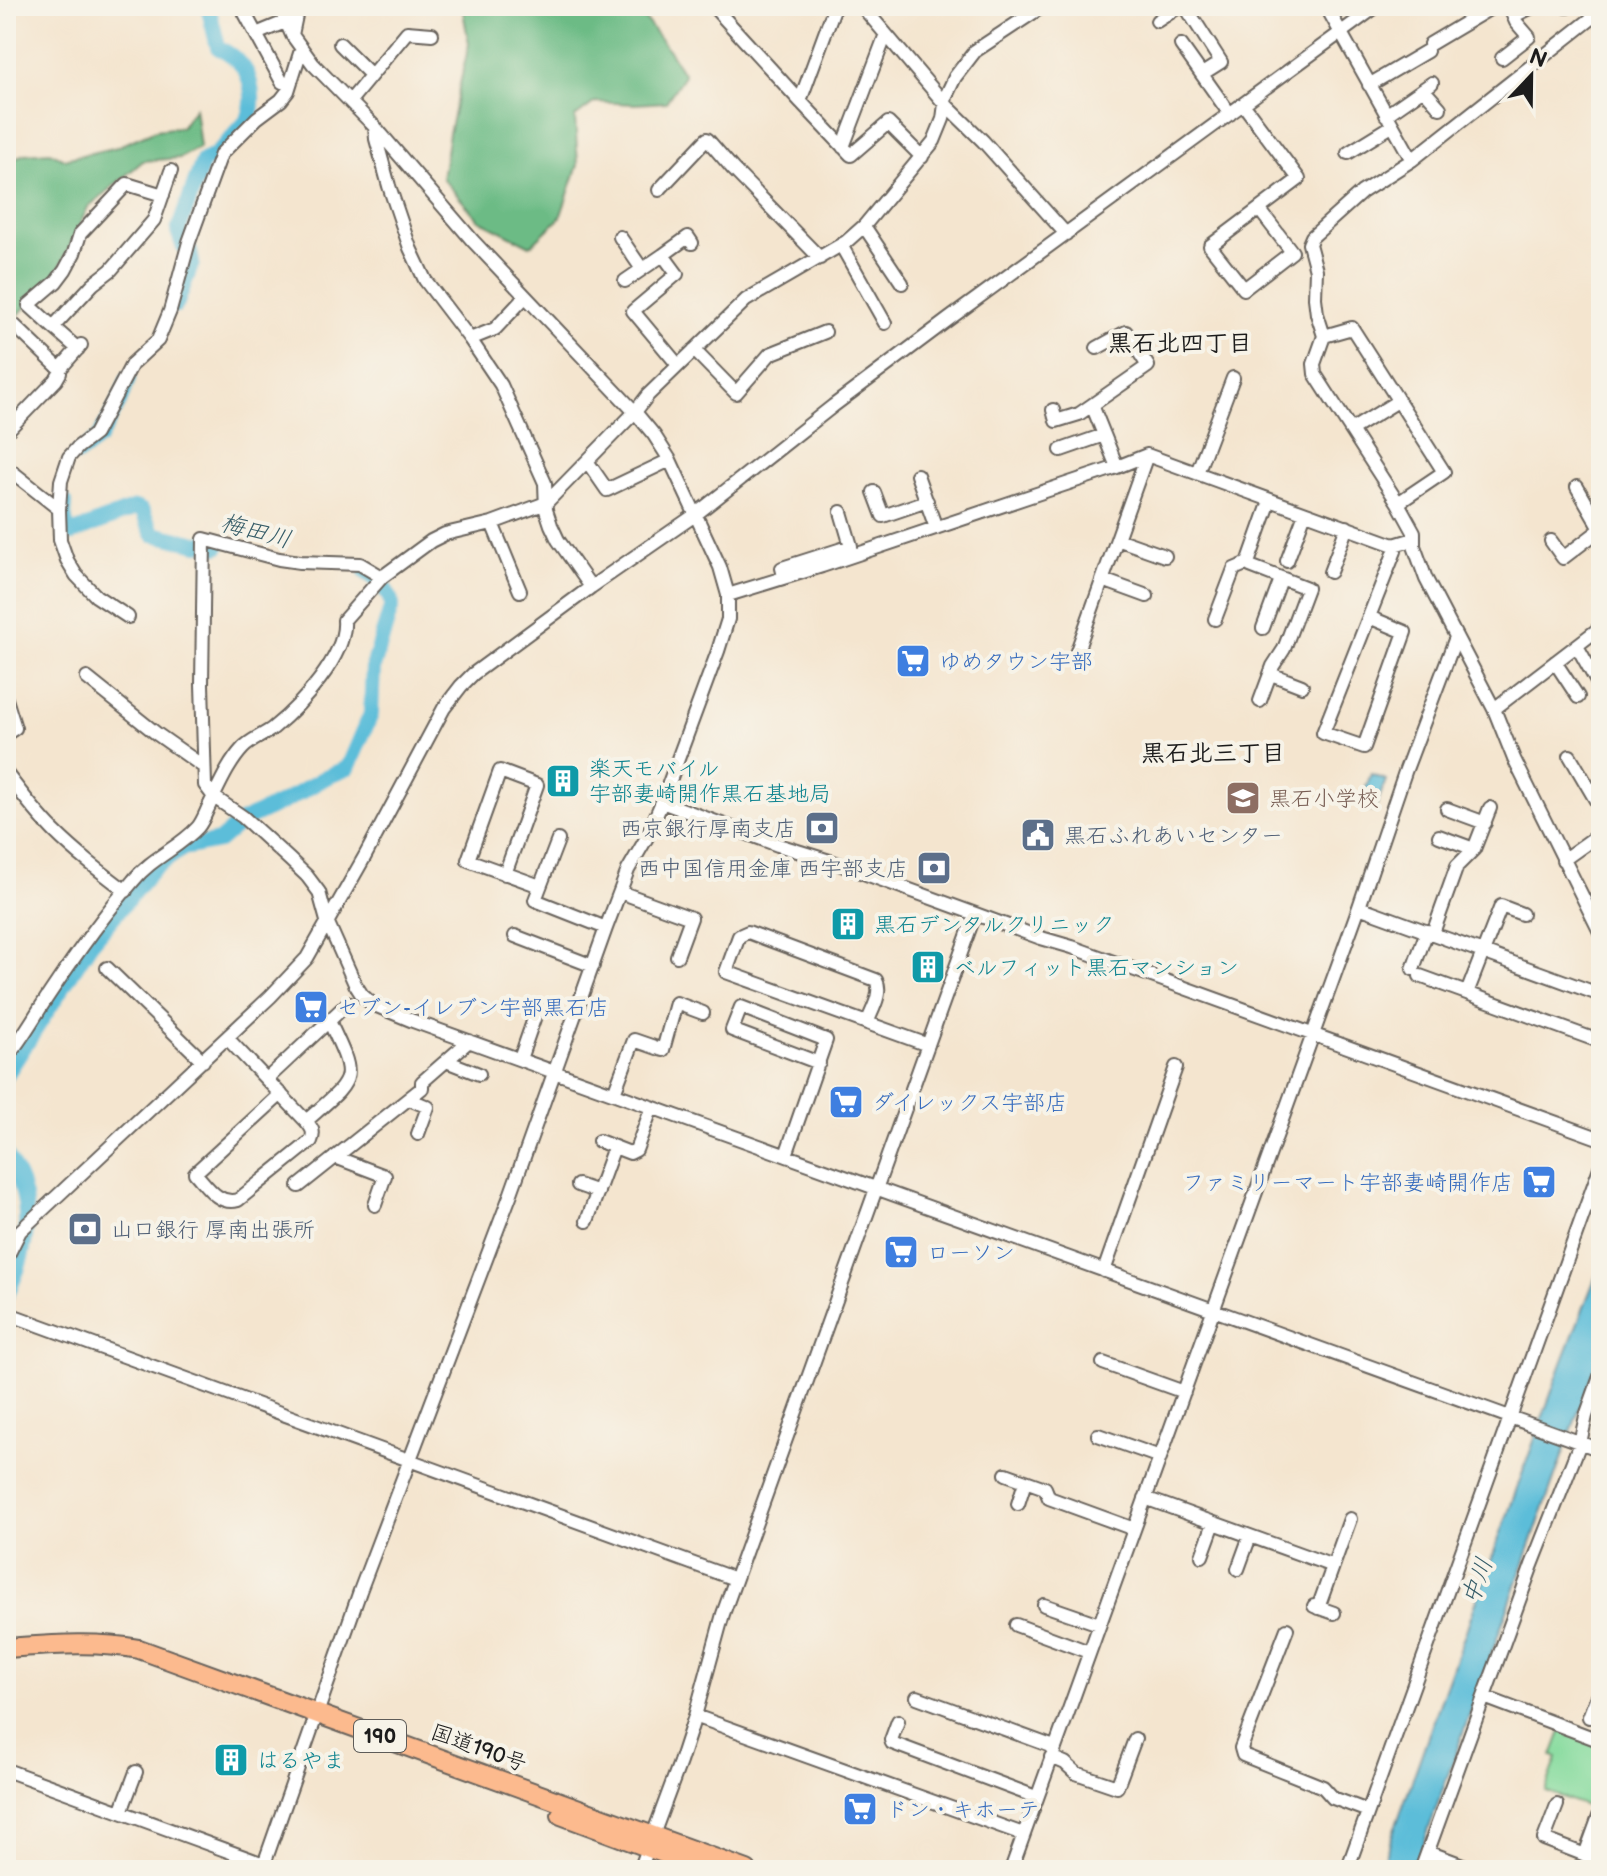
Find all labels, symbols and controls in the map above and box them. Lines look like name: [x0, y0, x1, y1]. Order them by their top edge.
north arrow: [1491, 36, 1571, 116]
text: N: [1525, 43, 1551, 74]
district label: 黒石北四丁目: [1108, 329, 1252, 358]
water label: 梅田川: [217, 508, 294, 555]
supermarket icon: ゆめタウン宇部: [894, 642, 932, 680]
place label: ゆめタウン宇部: [939, 649, 1093, 676]
district label: 黒石北三丁目: [1141, 739, 1285, 768]
place label: 楽天モバイル 宇部妻崎開作黒石基地局: [589, 756, 831, 808]
building icon: 楽天モバイル 宇部妻崎開作黒石基地局: [544, 762, 582, 800]
school or university icon: 黒石小学校: [1224, 779, 1262, 817]
place label: 黒石小学校: [1269, 786, 1379, 813]
bank icon: 西京銀行厚南支店: [803, 809, 841, 847]
place label: 西京銀行厚南支店: [620, 816, 796, 843]
public building icon: 黒石ふれあいセンター: [1019, 816, 1057, 854]
place label: 黒石ふれあいセンター: [1064, 823, 1283, 850]
bank icon: 西中国信用金庫 西宇部支店: [915, 849, 953, 887]
place label: 西中国信用金庫 西宇部支店: [638, 856, 908, 883]
building icon: 黒石デンタルクリニック: [829, 905, 867, 943]
place label: 黒石デンタルクリニック: [874, 912, 1115, 939]
building icon: ベルフィット黒石マンション: [909, 948, 947, 986]
place label: ベルフィット黒石マンション: [954, 955, 1239, 982]
supermarket icon: セブン-イレブン宇部黒石店: [292, 988, 330, 1026]
place label: セブン-イレブン宇部黒石店: [337, 995, 609, 1022]
supermarket icon: ダイレックス宇部店: [827, 1083, 865, 1121]
place label: ダイレックス宇部店: [872, 1090, 1067, 1117]
supermarket icon: ファミリーマート宇部妻崎開作店: [1520, 1163, 1558, 1201]
place label: ファミリーマート宇部妻崎開作店: [1183, 1170, 1513, 1197]
bank icon: 山口銀行 厚南出張所: [66, 1210, 104, 1248]
place label: 山口銀行 厚南出張所: [111, 1217, 315, 1244]
supermarket icon: ローソン: [882, 1233, 920, 1271]
place label: ローソン: [927, 1240, 1015, 1267]
water label: 中川: [1456, 1554, 1499, 1609]
street label: 国道190号: [427, 1719, 530, 1778]
road number: 190: [354, 1720, 406, 1752]
building icon: はるやま: [212, 1741, 250, 1779]
place label: はるやま: [257, 1748, 345, 1775]
supermarket icon: ドン・キホーテ: [841, 1790, 879, 1828]
place label: ドン・キホーテ: [886, 1797, 1040, 1824]

